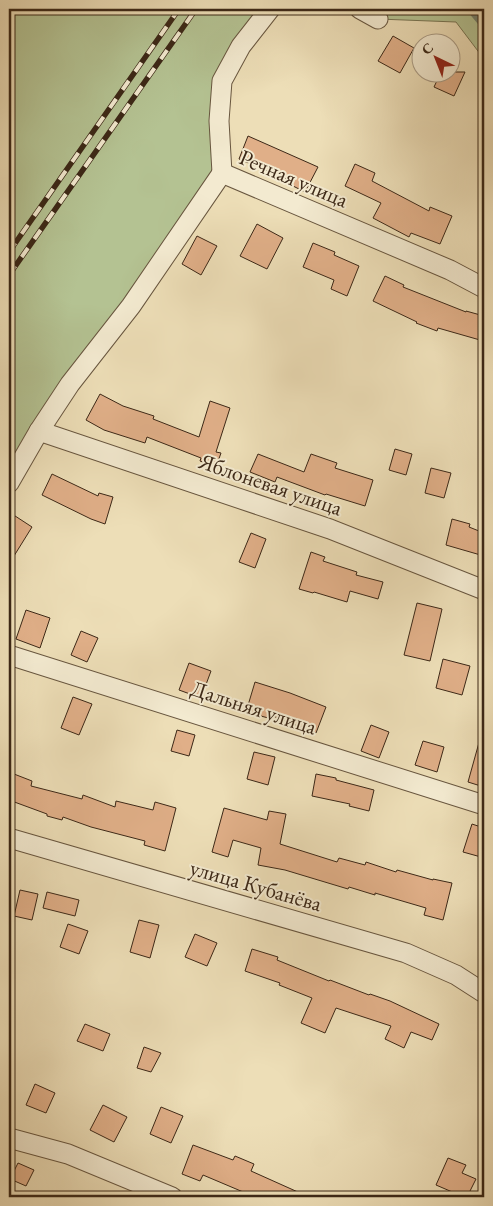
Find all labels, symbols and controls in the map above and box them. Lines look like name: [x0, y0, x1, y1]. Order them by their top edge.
north arrow: [410, 32, 460, 82]
text: С: [417, 38, 437, 58]
street label: Речная улица: [235, 143, 353, 214]
street label: Яблоневая улица: [194, 446, 346, 523]
street label: Дальняя улица: [187, 674, 321, 741]
street label: улица Кубанёва: [187, 853, 325, 918]

